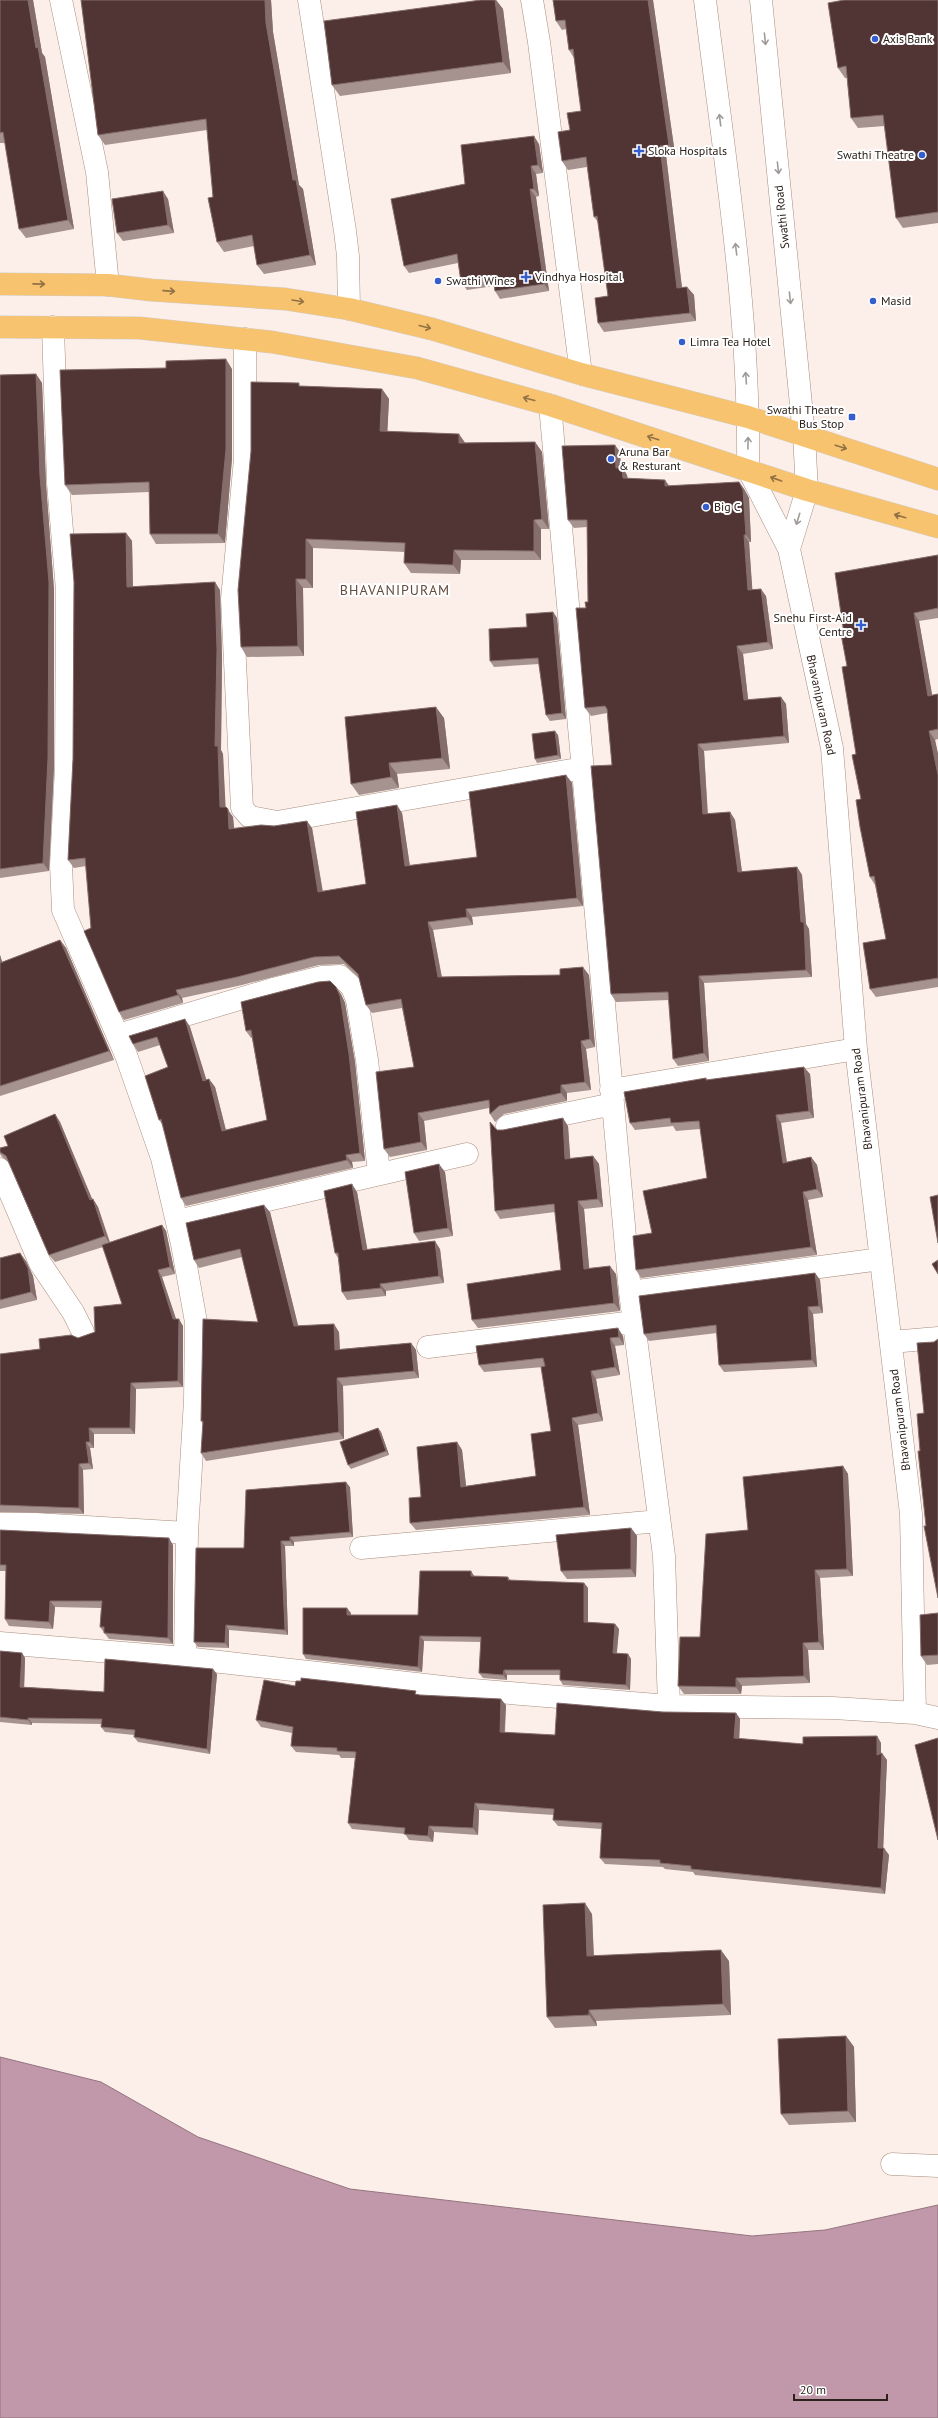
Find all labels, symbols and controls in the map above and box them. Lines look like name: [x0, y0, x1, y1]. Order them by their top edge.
place label: Axis Bank: [883, 31, 933, 46]
one-way arrow: [761, 32, 768, 45]
marker: Axis Bank: [870, 34, 880, 44]
one-way arrow: [716, 114, 724, 127]
place label: Sloka Hospitals: [648, 143, 727, 158]
marker: Sloka Hospitals: [633, 145, 645, 157]
place label: Swathi Theatre: [837, 147, 914, 162]
marker: Swathi Theatre: [917, 150, 927, 160]
one-way arrow: [774, 161, 781, 174]
street label: Swathi Road: [771, 185, 792, 249]
one-way arrow: [732, 243, 740, 256]
place label: Vindhya Hospital: [534, 269, 623, 284]
marker: Vindhya Hospital: [520, 271, 532, 283]
place label: Swathi Wines: [446, 273, 515, 288]
marker: Swathi Wines: [433, 276, 443, 286]
one-way arrow: [32, 280, 45, 288]
one-way arrow: [162, 288, 175, 295]
one-way arrow: [787, 291, 794, 304]
place label: Masid: [881, 293, 911, 308]
marker: Masid: [868, 296, 878, 306]
one-way arrow: [291, 297, 304, 305]
one-way arrow: [419, 324, 432, 332]
place label: Limra Tea Hotel: [690, 334, 771, 349]
marker: Limra Tea Hotel: [677, 337, 687, 347]
one-way arrow: [742, 372, 749, 385]
one-way arrow: [523, 394, 536, 402]
place label: Swathi Theatre Bus Stop: [767, 402, 844, 431]
marker: Swathi Theatre Bus Stop: [847, 412, 857, 422]
one-way arrow: [646, 434, 659, 441]
one-way arrow: [744, 437, 752, 450]
place label: Aruna Bar & Resturant: [619, 444, 681, 473]
one-way arrow: [835, 444, 848, 451]
marker: Aruna Bar & Resturant: [606, 454, 616, 464]
one-way arrow: [770, 475, 783, 482]
place label: Big C: [714, 499, 741, 514]
marker: Big C: [701, 502, 711, 512]
one-way arrow: [894, 512, 907, 519]
one-way arrow: [794, 513, 801, 526]
district label: BHAVANIPURAM: [340, 581, 450, 599]
place label: Snehu First-Aid Centre: [773, 610, 852, 639]
marker: Snehu First-Aid Centre: [855, 619, 867, 631]
street label: Bhavanipuram Road: [804, 653, 839, 757]
street label: Bhavanipuram Road: [848, 1047, 875, 1151]
street label: Bhavanipuram Road: [886, 1368, 913, 1472]
scale bar: [794, 2376, 887, 2402]
text: 20 m: [800, 2382, 826, 2397]

